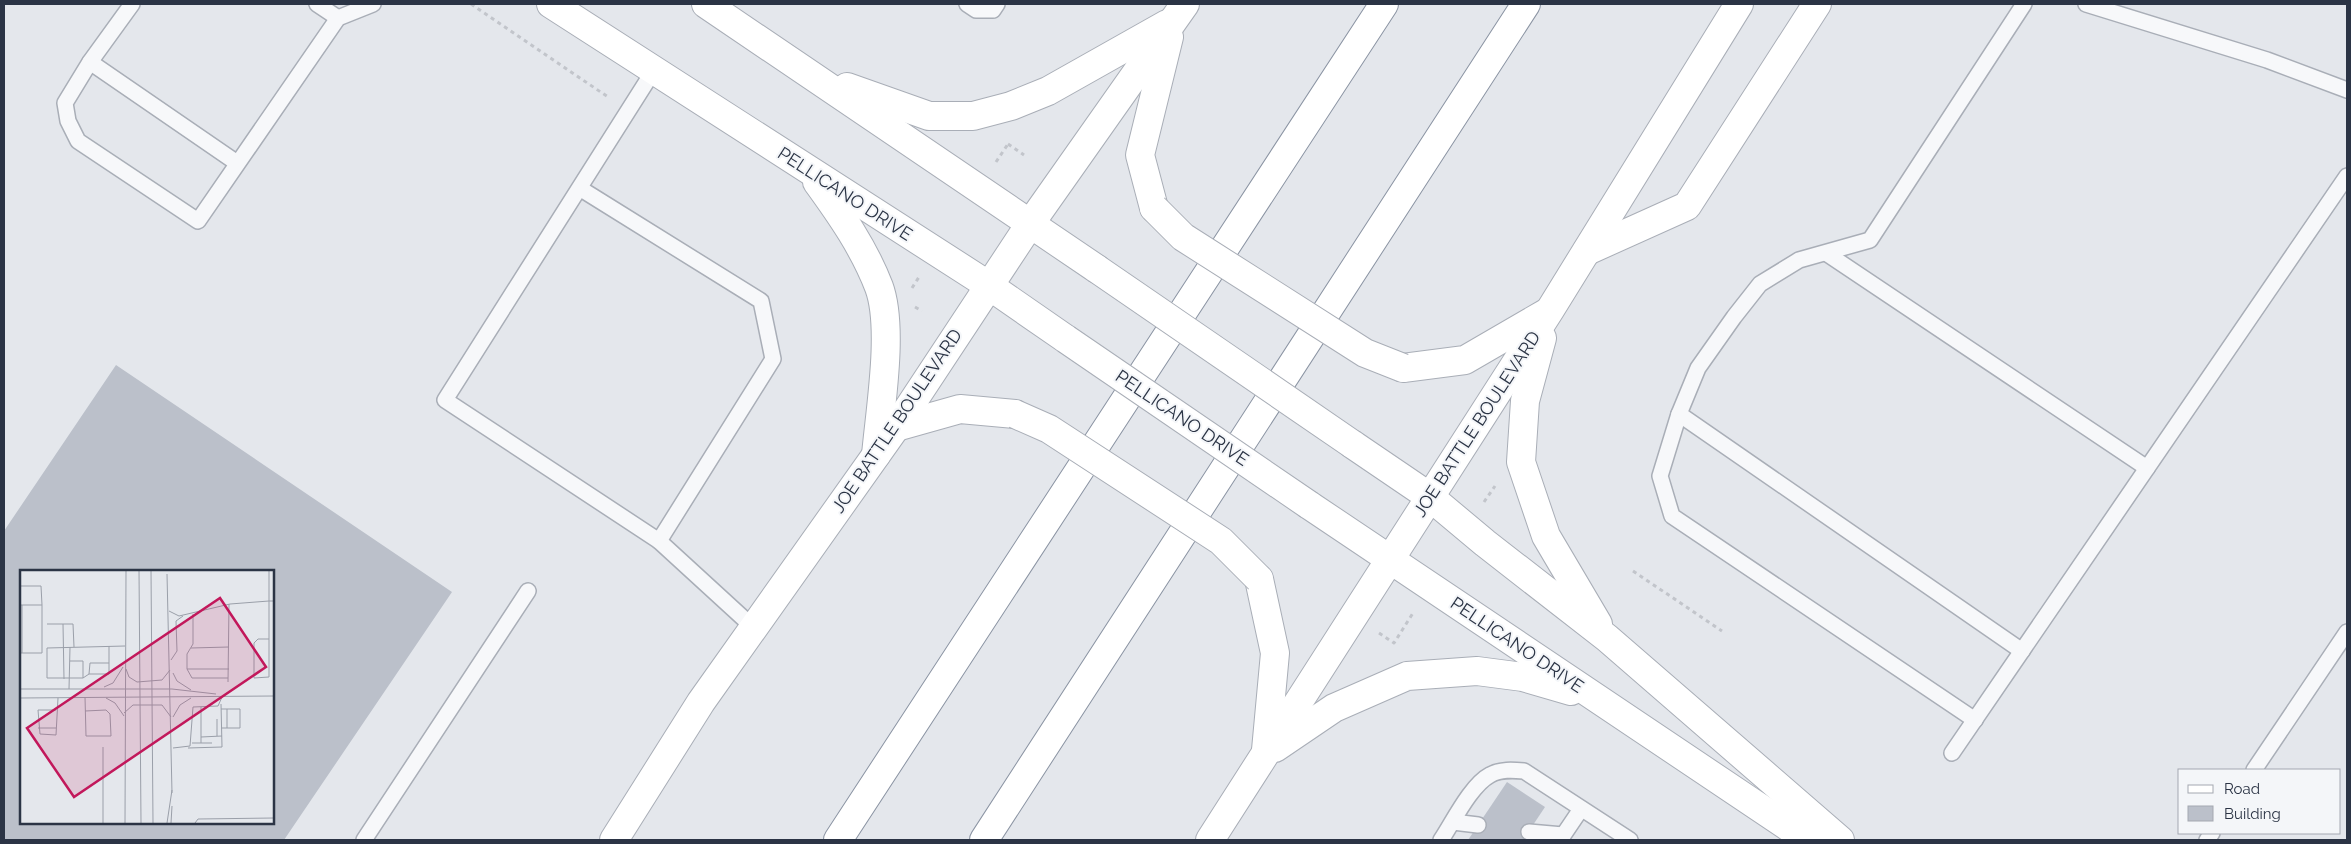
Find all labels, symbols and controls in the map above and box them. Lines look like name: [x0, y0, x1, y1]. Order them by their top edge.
street label: PELLICANO DRIVE: [774, 142, 917, 245]
street label: JOE BATTLE BOULEVARD: [827, 325, 966, 517]
street label: JOE BATTLE BOULEVARD: [1409, 327, 1545, 520]
street label: PELLICANO DRIVE: [1112, 365, 1253, 470]
inset map: [20, 570, 274, 824]
street label: PELLICANO DRIVE: [1447, 592, 1588, 697]
legend: [2178, 769, 2341, 834]
text: Road: [2224, 780, 2260, 798]
text: Building: [2224, 805, 2281, 823]

